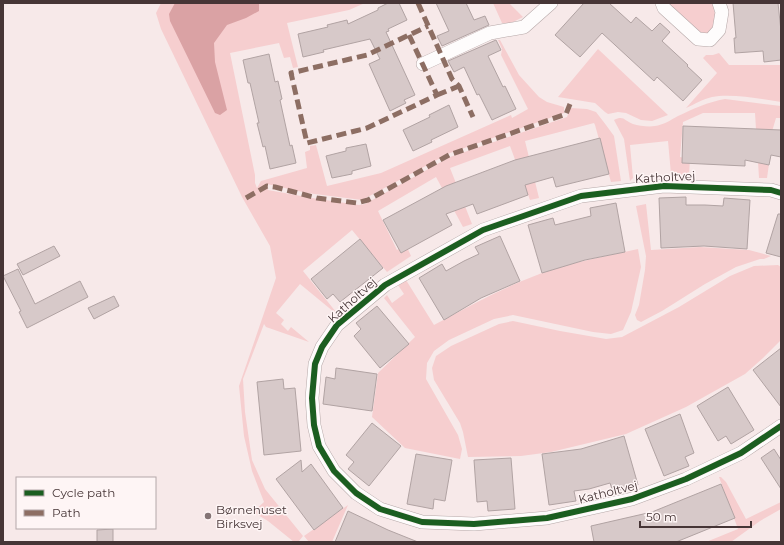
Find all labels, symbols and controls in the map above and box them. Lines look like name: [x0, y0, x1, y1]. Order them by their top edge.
street label: Katholtvej: [634, 168, 696, 186]
street label: Katholtvej: [324, 274, 380, 326]
legend: [16, 477, 156, 529]
street label: Katholtvej: [577, 477, 639, 507]
text: Cycle path: [52, 485, 115, 500]
place label: Børnehuset Birksvej: [216, 502, 287, 531]
scale bar: [640, 503, 751, 529]
text: Path: [52, 505, 81, 520]
text: 50 m: [646, 509, 677, 524]
marker: Børnehuset Birksvej: [203, 511, 213, 521]

